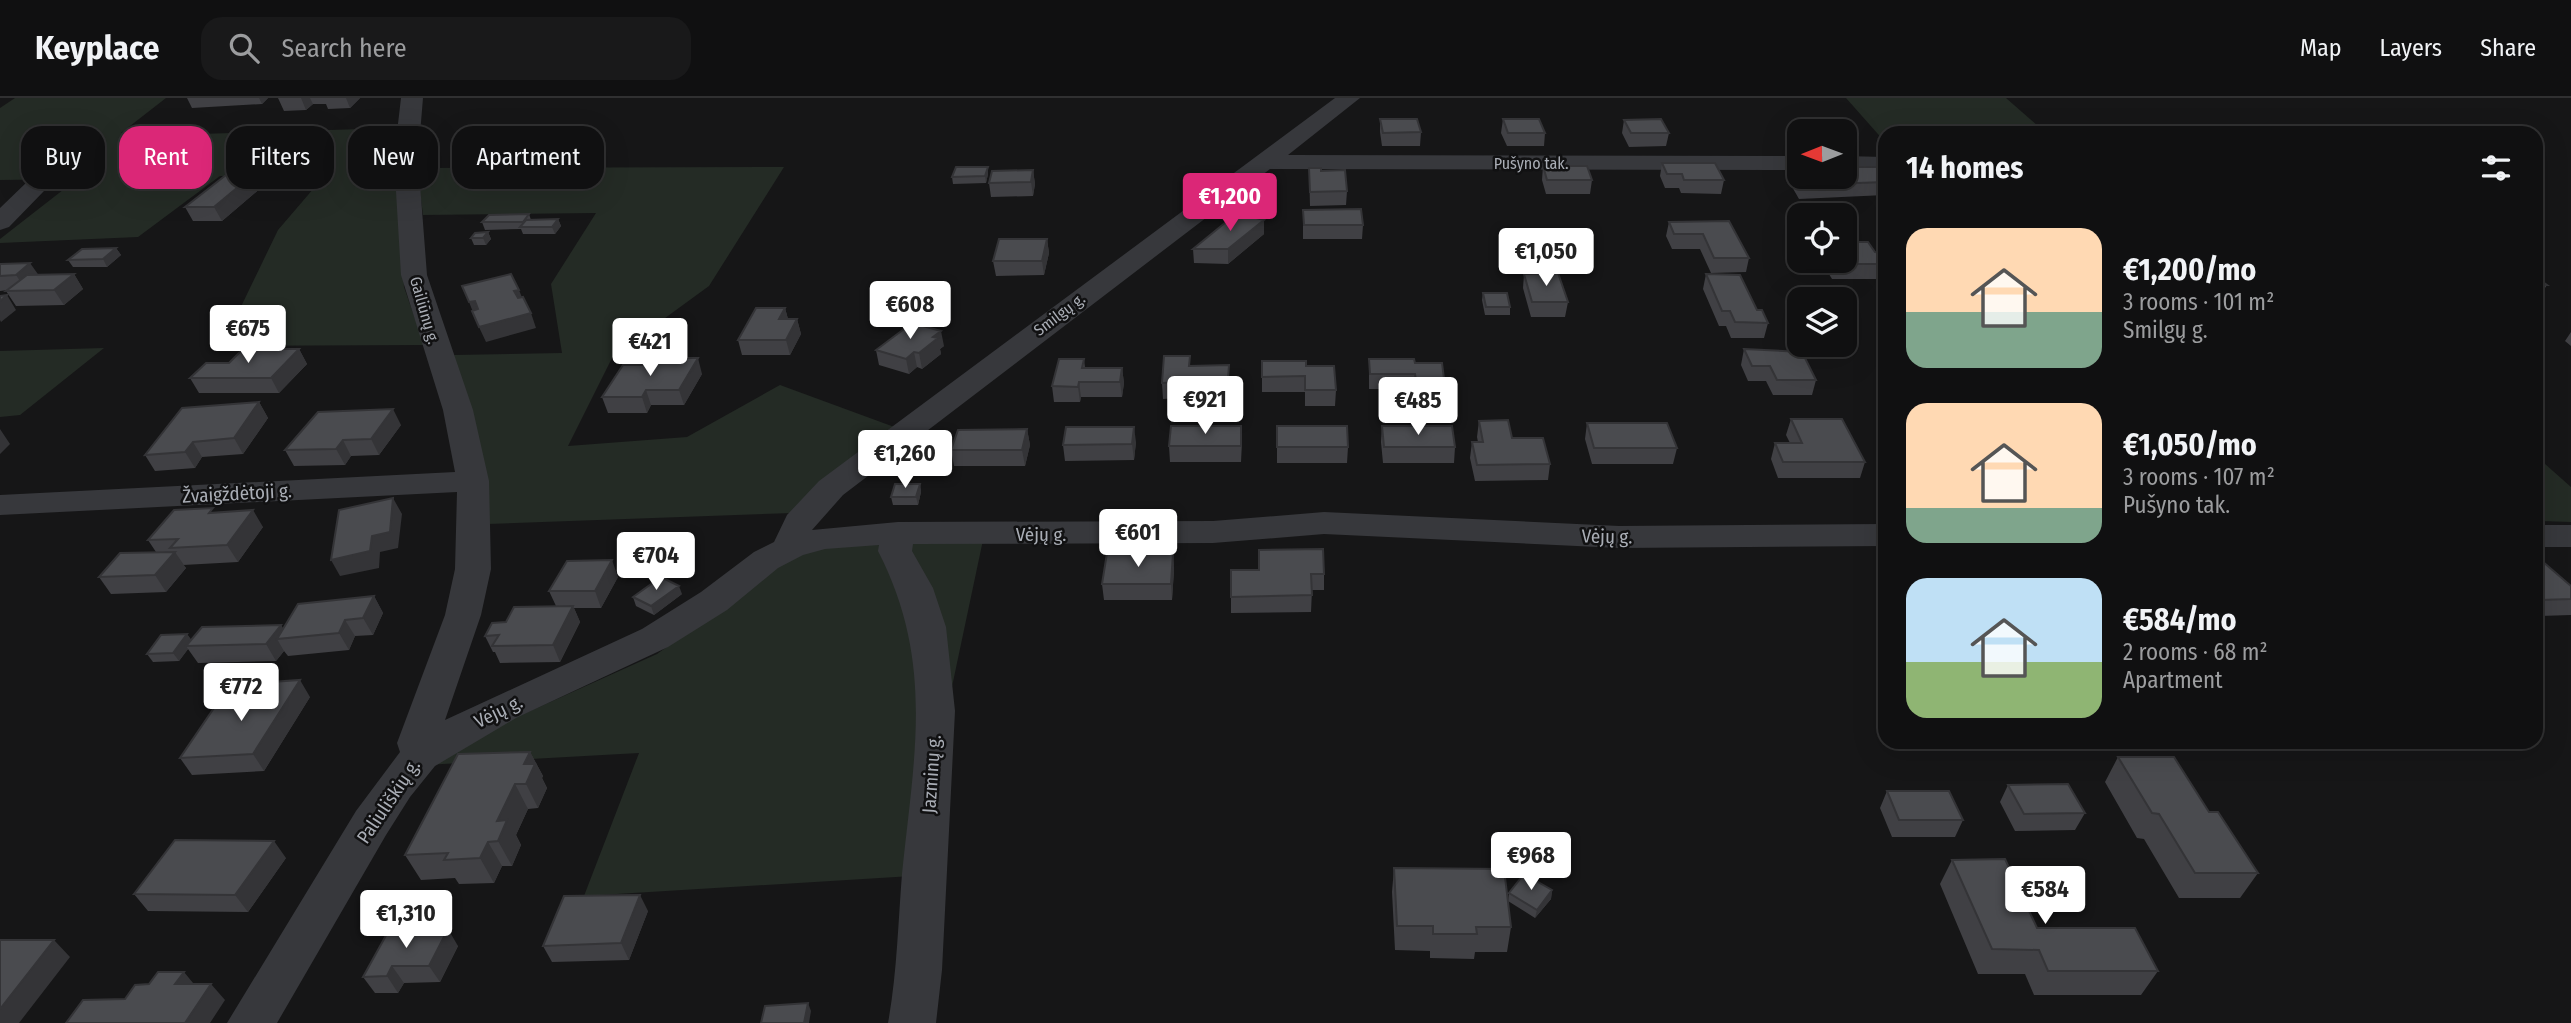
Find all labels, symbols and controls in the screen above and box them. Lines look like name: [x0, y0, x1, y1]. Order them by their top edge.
search box: [201, 17, 691, 80]
text: Keyplace: [35, 28, 159, 68]
icon: search: [225, 29, 263, 67]
text: Search here: [281, 33, 407, 64]
text: Map: [2300, 34, 2342, 62]
text: Layers: [2380, 34, 2442, 62]
text: Share: [2480, 34, 2536, 62]
north arrow: [1787, 119, 1857, 189]
map controls: [1787, 119, 1857, 357]
chip: Buy: [21, 126, 105, 189]
chip: Rent: [119, 126, 212, 189]
chip: Filters: [226, 126, 334, 189]
chip: New: [348, 126, 438, 189]
chip: Apartment: [452, 126, 604, 189]
icon: filters: [2477, 149, 2515, 187]
text: 14 homes: [1906, 150, 2023, 186]
street label: Pušyno tak.: [1494, 154, 1568, 173]
pin: €1,200: [1173, 174, 1287, 233]
text: €1,200: [1199, 182, 1261, 210]
button: locate: [1787, 203, 1857, 273]
pin: €1,050: [1489, 228, 1603, 288]
text: €1,050: [1515, 237, 1577, 265]
text: €1,200/mo: [2123, 252, 2256, 288]
icon: home: [1962, 256, 2046, 340]
street label: Gailiūnų g.: [406, 274, 443, 346]
pin: €608: [869, 282, 951, 341]
button: layers: [1787, 287, 1857, 357]
text: 3 rooms · 101 m²: [2123, 288, 2274, 316]
street label: Smilgų g.: [1030, 289, 1089, 340]
text: €608: [886, 290, 934, 318]
pin: €675: [207, 306, 289, 365]
text: €675: [226, 314, 270, 342]
text: Smilgų g.: [2123, 316, 2208, 344]
pin: €421: [609, 318, 691, 378]
text: €421: [628, 327, 672, 355]
pin: €921: [1164, 376, 1246, 436]
pin: €485: [1377, 378, 1459, 437]
text: €921: [1183, 385, 1227, 413]
text: €485: [1395, 386, 1441, 414]
text: €1,050/mo: [2123, 427, 2257, 463]
pin: €1,260: [848, 430, 962, 490]
icon: home: [1962, 431, 2046, 515]
text: €1,260: [874, 439, 936, 467]
text: 3 rooms · 107 m²: [2123, 463, 2275, 491]
street label: Žvaigždėtoji g.: [182, 479, 292, 508]
text: Pušyno tak.: [2123, 491, 2230, 519]
pin: €601: [1097, 510, 1179, 569]
text: €601: [1115, 518, 1161, 546]
street label: Vėjų g.: [1016, 523, 1066, 546]
street label: Vėjų g.: [1581, 525, 1633, 548]
pin: €704: [615, 532, 697, 592]
text: €704: [633, 541, 679, 569]
text: €584/mo: [2123, 602, 2237, 638]
icon: home: [1962, 606, 2046, 690]
text: 2 rooms · 68 m²: [2123, 638, 2268, 666]
pin: €772: [200, 664, 282, 723]
text: Apartment: [2123, 666, 2223, 694]
text: €772: [220, 672, 262, 700]
street label: Vėjų g.: [470, 690, 526, 733]
street label: Jazminų g.: [917, 734, 946, 814]
street label: Paliuliškių g.: [352, 755, 425, 848]
pin: €968: [1490, 832, 1572, 892]
text: €968: [1507, 841, 1555, 869]
pin: €584: [2004, 866, 2086, 926]
text: €584: [2021, 875, 2069, 903]
pin: €1,310: [349, 890, 463, 950]
text: €1,310: [376, 899, 436, 927]

